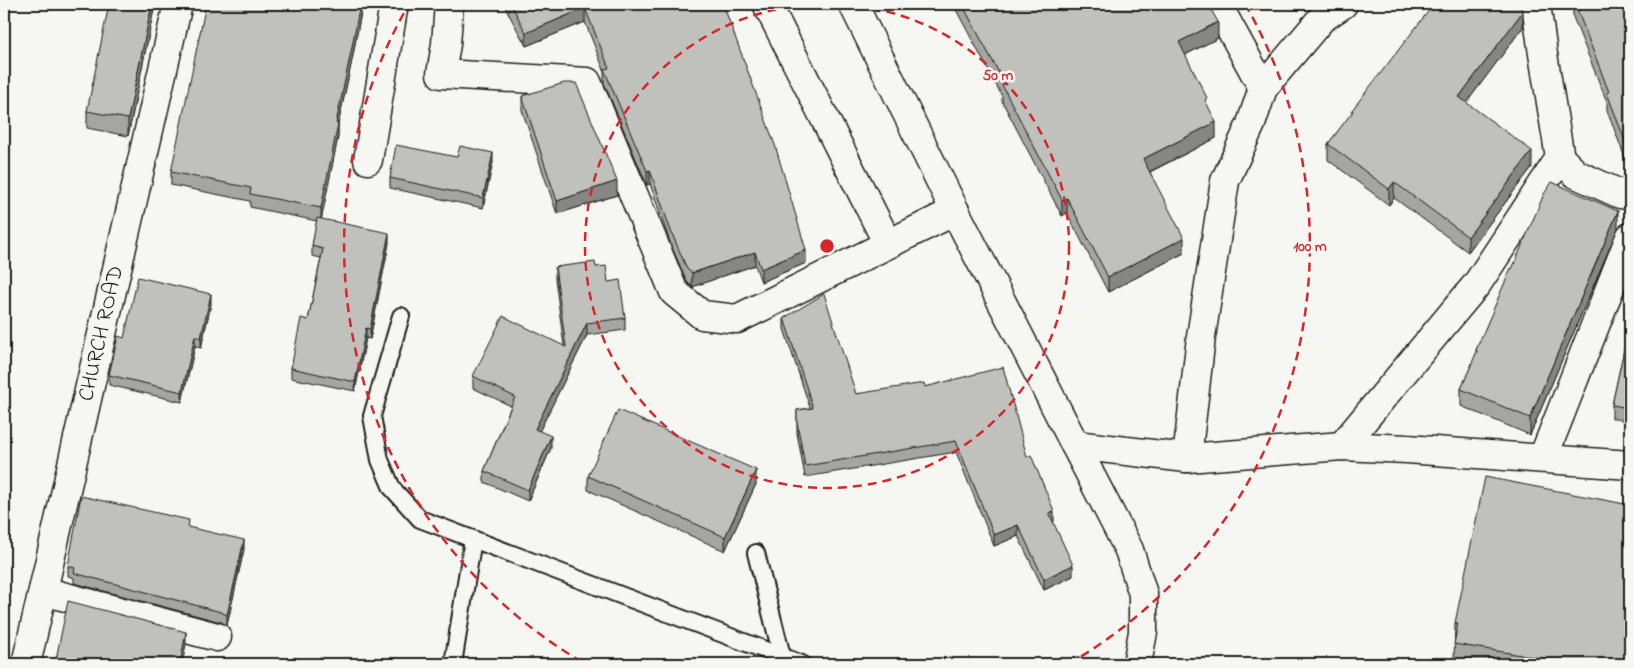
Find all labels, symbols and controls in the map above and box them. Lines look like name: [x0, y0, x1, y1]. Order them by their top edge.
text: 50 m: [983, 65, 1014, 87]
text: 100 m: [1293, 236, 1327, 258]
centre of rings: [818, 237, 836, 255]
street label: CHURCH ROAD: [71, 263, 133, 405]

